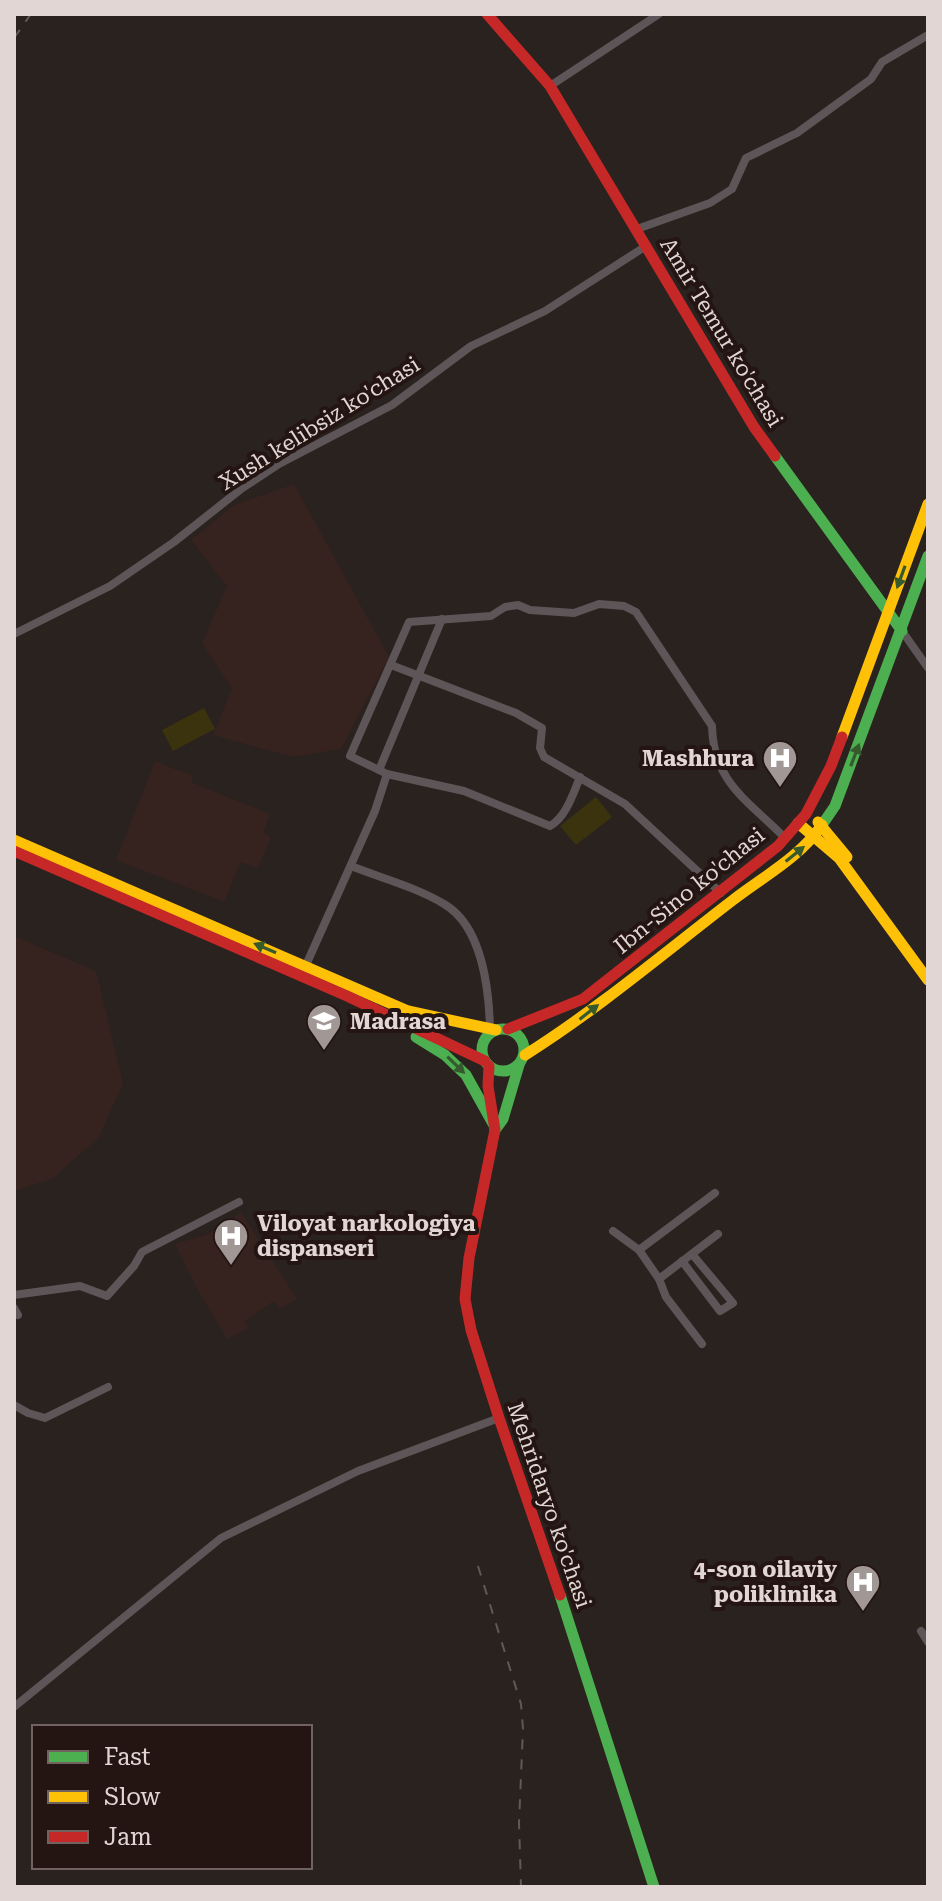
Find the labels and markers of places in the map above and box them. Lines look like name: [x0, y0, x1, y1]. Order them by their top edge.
hospital icon: Mashhura: [761, 739, 799, 789]
place label: Mashhura: [642, 746, 754, 771]
school or university icon: Madrasa: [305, 1002, 343, 1052]
place label: Madrasa: [350, 1009, 446, 1034]
place label: Viloyat narkologiya dispanseri: [257, 1211, 476, 1261]
hospital icon: Viloyat narkologiya dispanseri: [212, 1217, 250, 1267]
place label: 4-son oilaviy poliklinika: [694, 1557, 838, 1607]
hospital icon: 4-son oilaviy poliklinika: [844, 1563, 882, 1613]

